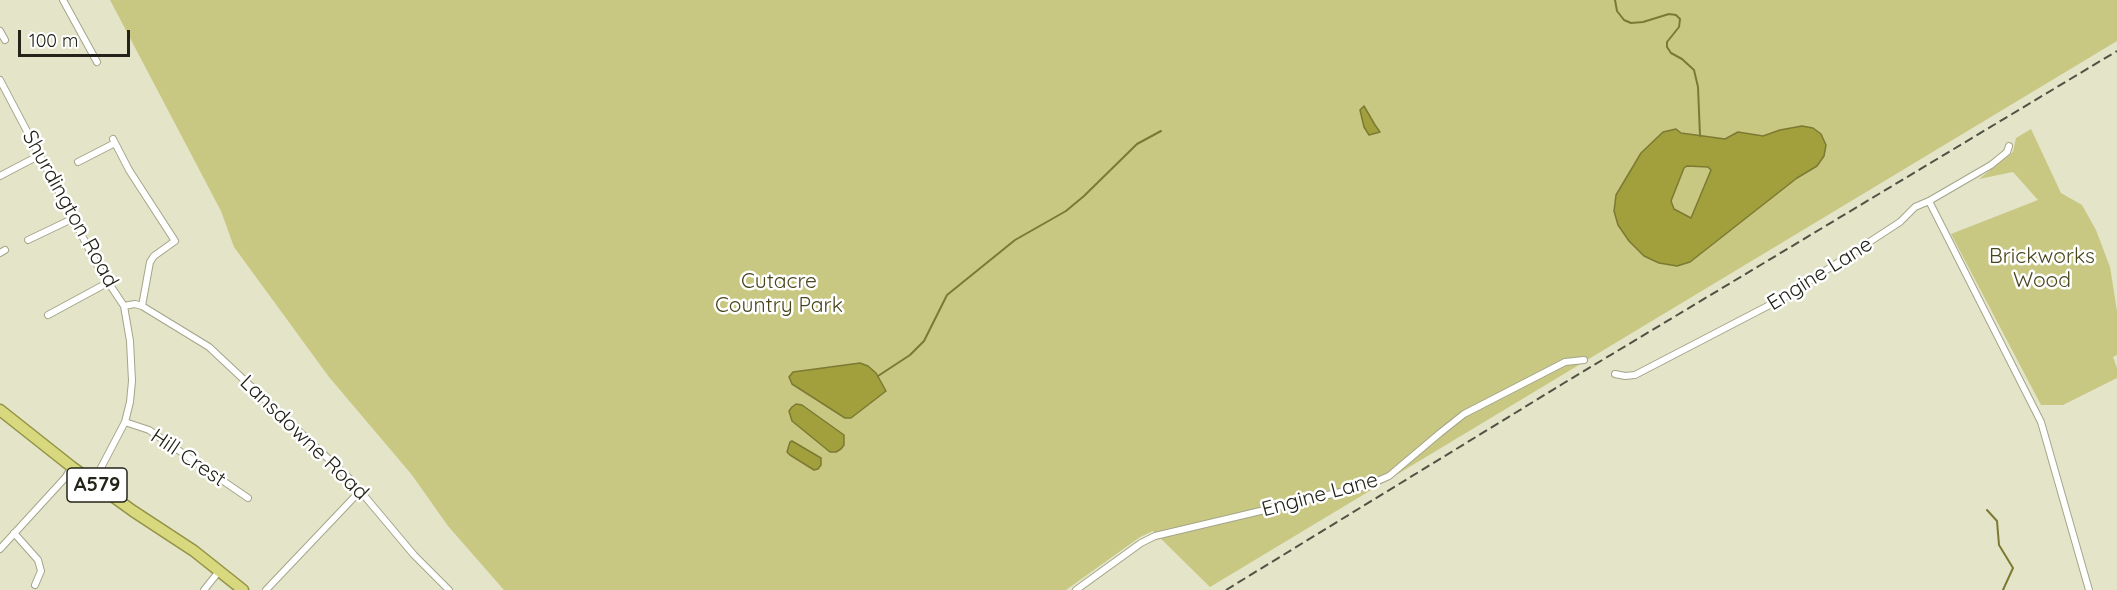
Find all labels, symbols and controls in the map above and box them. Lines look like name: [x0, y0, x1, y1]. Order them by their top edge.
scale bar: [21, 18, 134, 56]
text: 100 m: [29, 29, 78, 52]
street label: Shurdington Road: [16, 126, 124, 292]
street label: Engine Lane: [1763, 232, 1877, 316]
park label: Brickworks Wood: [1989, 244, 2095, 294]
park label: Cutacre Country Park: [715, 269, 843, 319]
street label: Lansdowne Road: [234, 370, 374, 506]
street label: Hill Crest: [146, 424, 230, 492]
street label: Engine Lane: [1259, 467, 1381, 523]
road number: A579: [67, 468, 127, 502]

